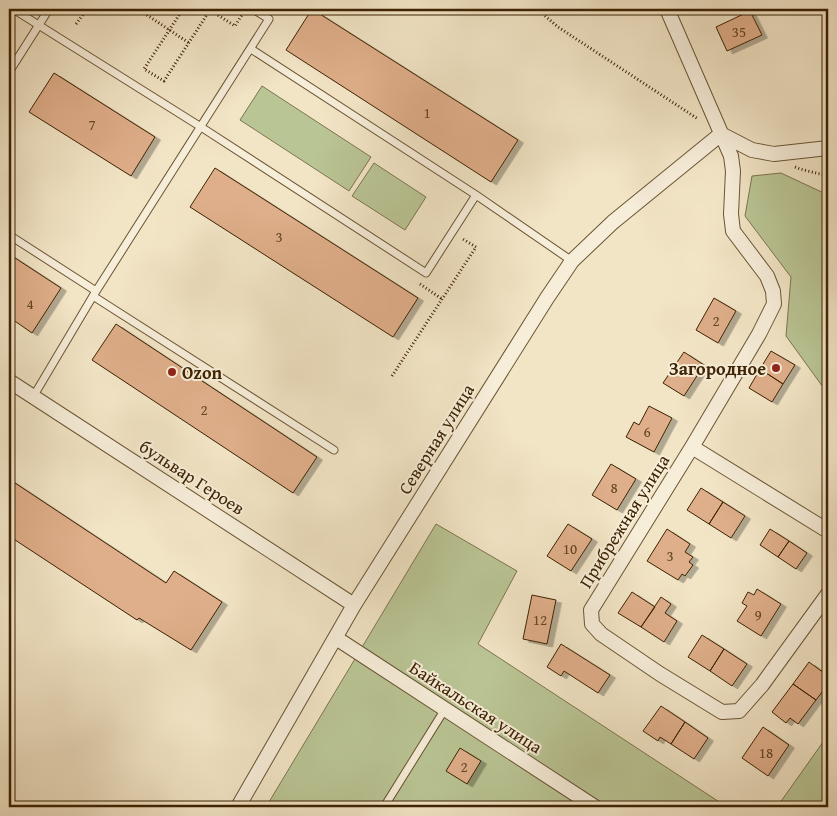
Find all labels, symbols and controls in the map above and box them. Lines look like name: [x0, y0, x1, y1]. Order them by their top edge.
house number: 35: [732, 21, 746, 42]
house number: 1: [423, 102, 431, 123]
house number: 7: [88, 114, 96, 135]
house number: 3: [275, 226, 283, 247]
house number: 4: [26, 293, 34, 314]
house number: 2: [712, 310, 720, 331]
place label: Загородное: [669, 355, 766, 382]
place label: Ozon: [182, 359, 222, 386]
marker: Загородное: [770, 362, 782, 374]
marker: Ozon: [166, 366, 178, 378]
street label: Северная улица: [391, 378, 481, 500]
house number: 2: [200, 399, 208, 420]
house number: 6: [643, 421, 651, 442]
street label: бульвар Героев: [134, 433, 250, 521]
street label: Прибрежная улица: [572, 449, 676, 593]
house number: 8: [610, 477, 618, 498]
house number: 10: [563, 538, 577, 559]
house number: 3: [666, 545, 674, 566]
house number: 9: [754, 604, 762, 625]
house number: 12: [533, 609, 547, 630]
street label: Байкальская улица: [404, 654, 548, 760]
house number: 18: [759, 742, 773, 763]
house number: 2: [460, 756, 468, 777]

